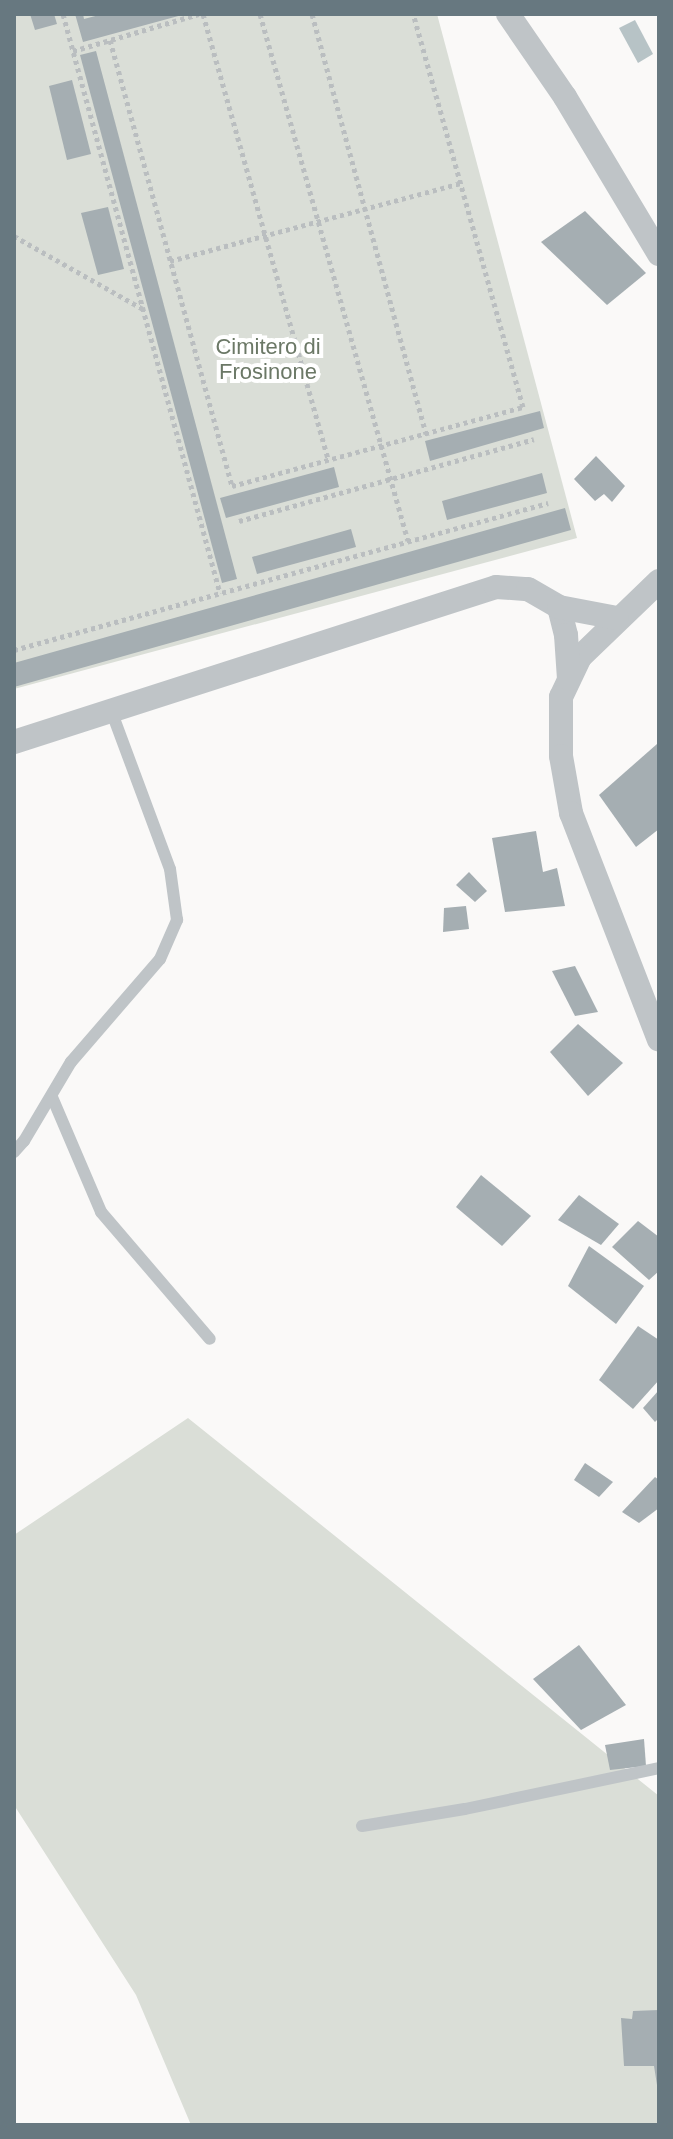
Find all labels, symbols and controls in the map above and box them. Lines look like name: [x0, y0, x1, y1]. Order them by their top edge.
park label: Cimitero di Frosinone: [215, 333, 321, 384]

